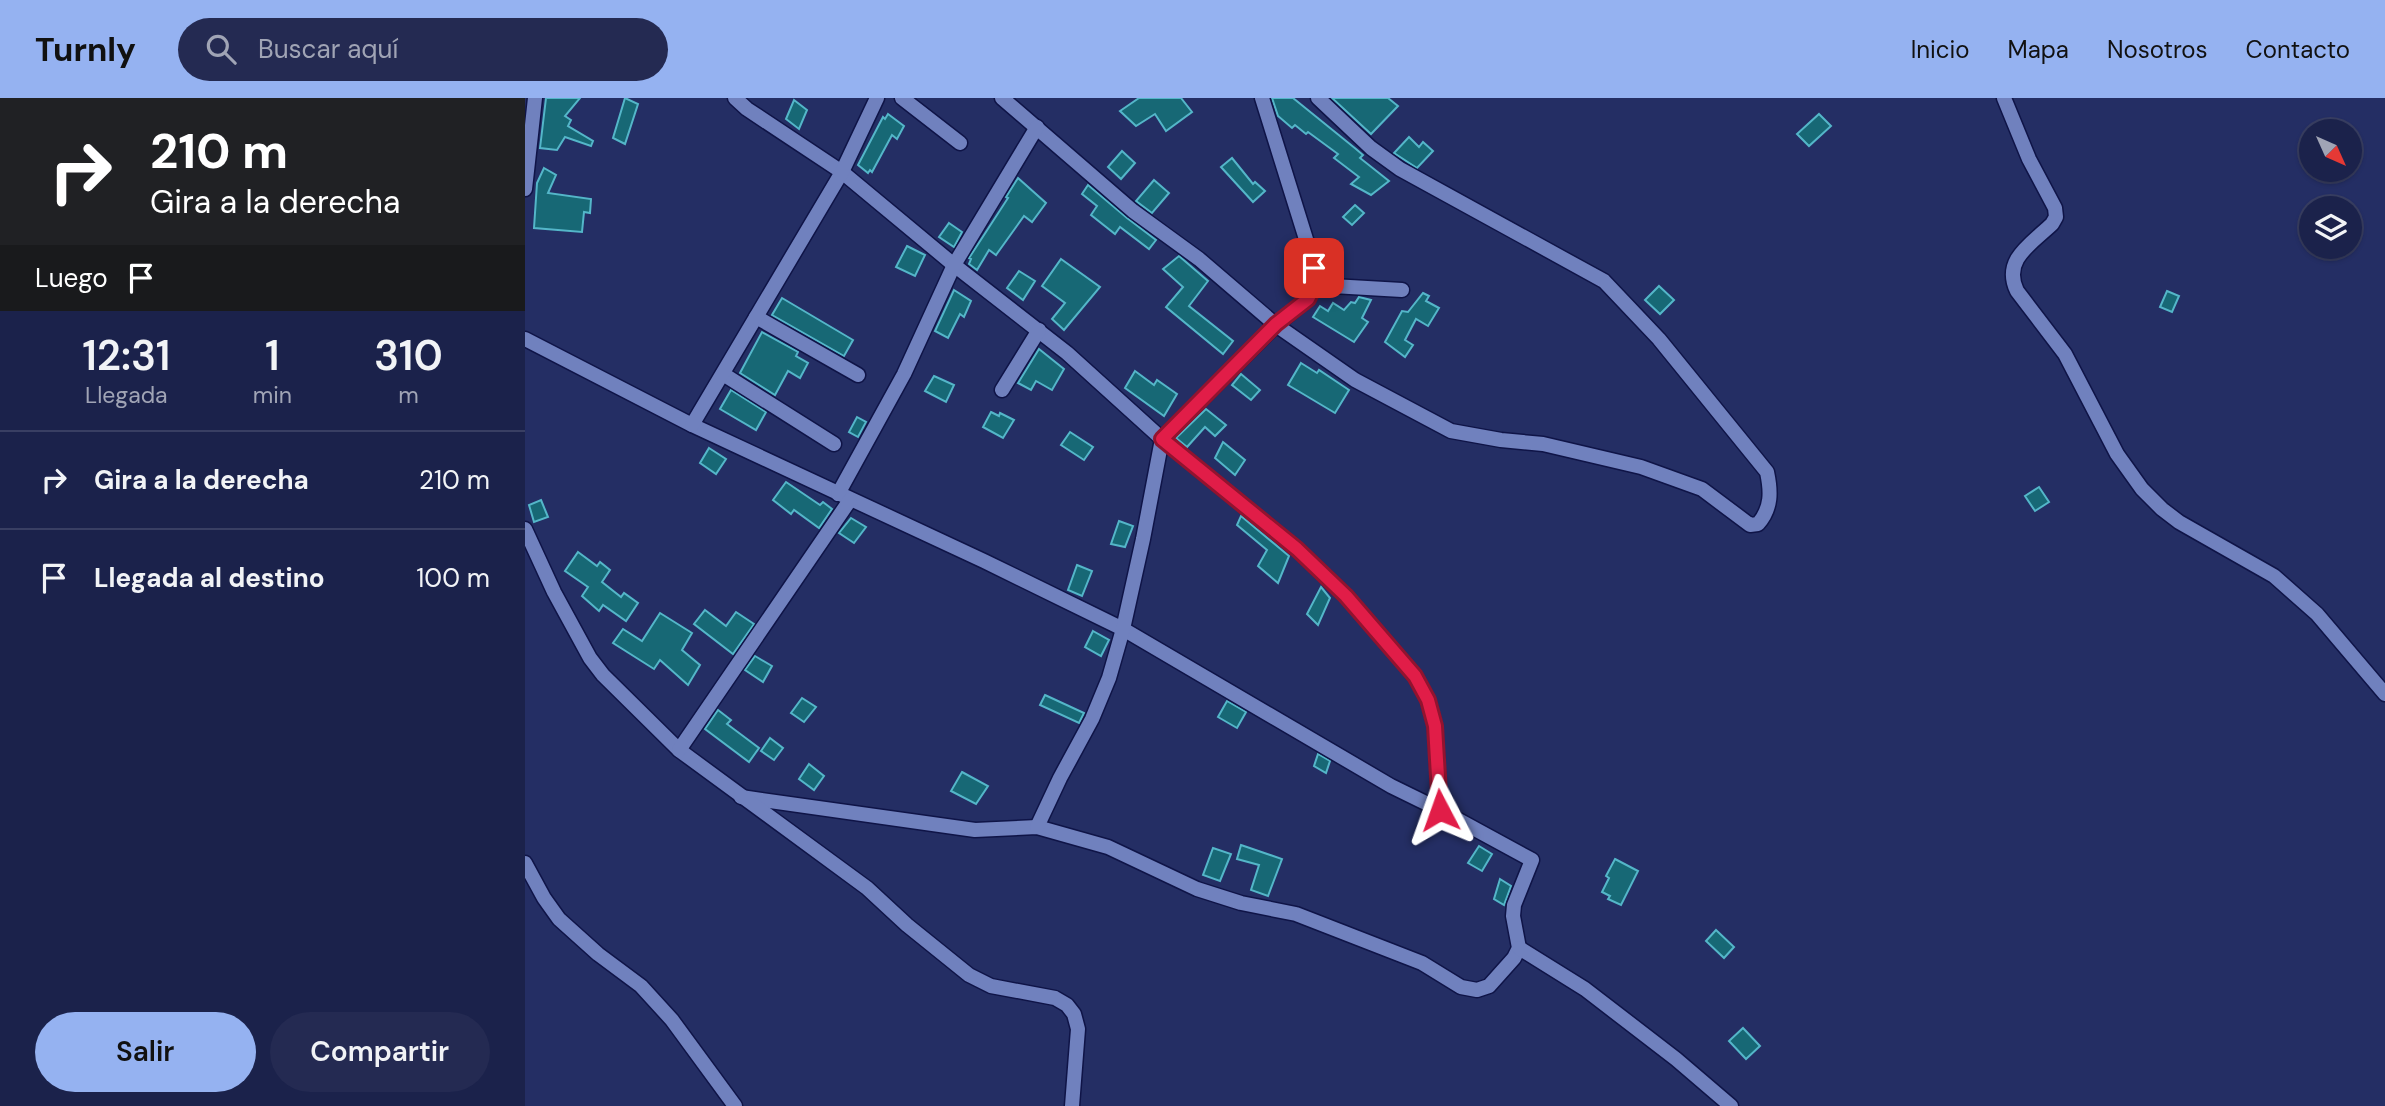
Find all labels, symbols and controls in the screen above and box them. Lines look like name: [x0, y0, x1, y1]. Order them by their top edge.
search box: [178, 18, 668, 81]
text: Turnly: [35, 28, 136, 71]
icon: search: [202, 30, 240, 68]
text: Buscar aquí: [258, 32, 398, 66]
text: Inicio: [1911, 34, 1970, 65]
text: Mapa: [2008, 34, 2069, 65]
text: Nosotros: [2107, 34, 2208, 65]
text: Contacto: [2246, 34, 2350, 65]
text: 210 m: [150, 119, 288, 183]
north arrow: [2299, 119, 2363, 182]
map controls: [2299, 119, 2362, 259]
icon: right: [35, 126, 126, 217]
text: Gira a la derecha: [150, 181, 400, 223]
button: layers: [2299, 196, 2362, 259]
pin: [1284, 238, 1344, 298]
icon: arrive: [1295, 249, 1333, 287]
icon: arrive: [122, 259, 160, 297]
text: Luego: [35, 261, 108, 295]
text: 12:31: [82, 328, 170, 383]
text: 1: [265, 328, 280, 383]
text: 310: [374, 328, 443, 383]
text: Llegada: [85, 380, 168, 410]
text: min: [253, 380, 292, 410]
text: m: [398, 380, 419, 410]
icon: right: [35, 461, 73, 499]
text: Gira a la derecha: [94, 463, 309, 497]
text: 210 m: [419, 463, 490, 497]
icon: arrive: [35, 559, 73, 597]
text: Llegada al destino: [94, 561, 325, 595]
text: 100 m: [416, 561, 490, 595]
position arrow: [1403, 773, 1477, 847]
button: Salir: [35, 1012, 256, 1092]
button: Compartir: [270, 1012, 490, 1092]

